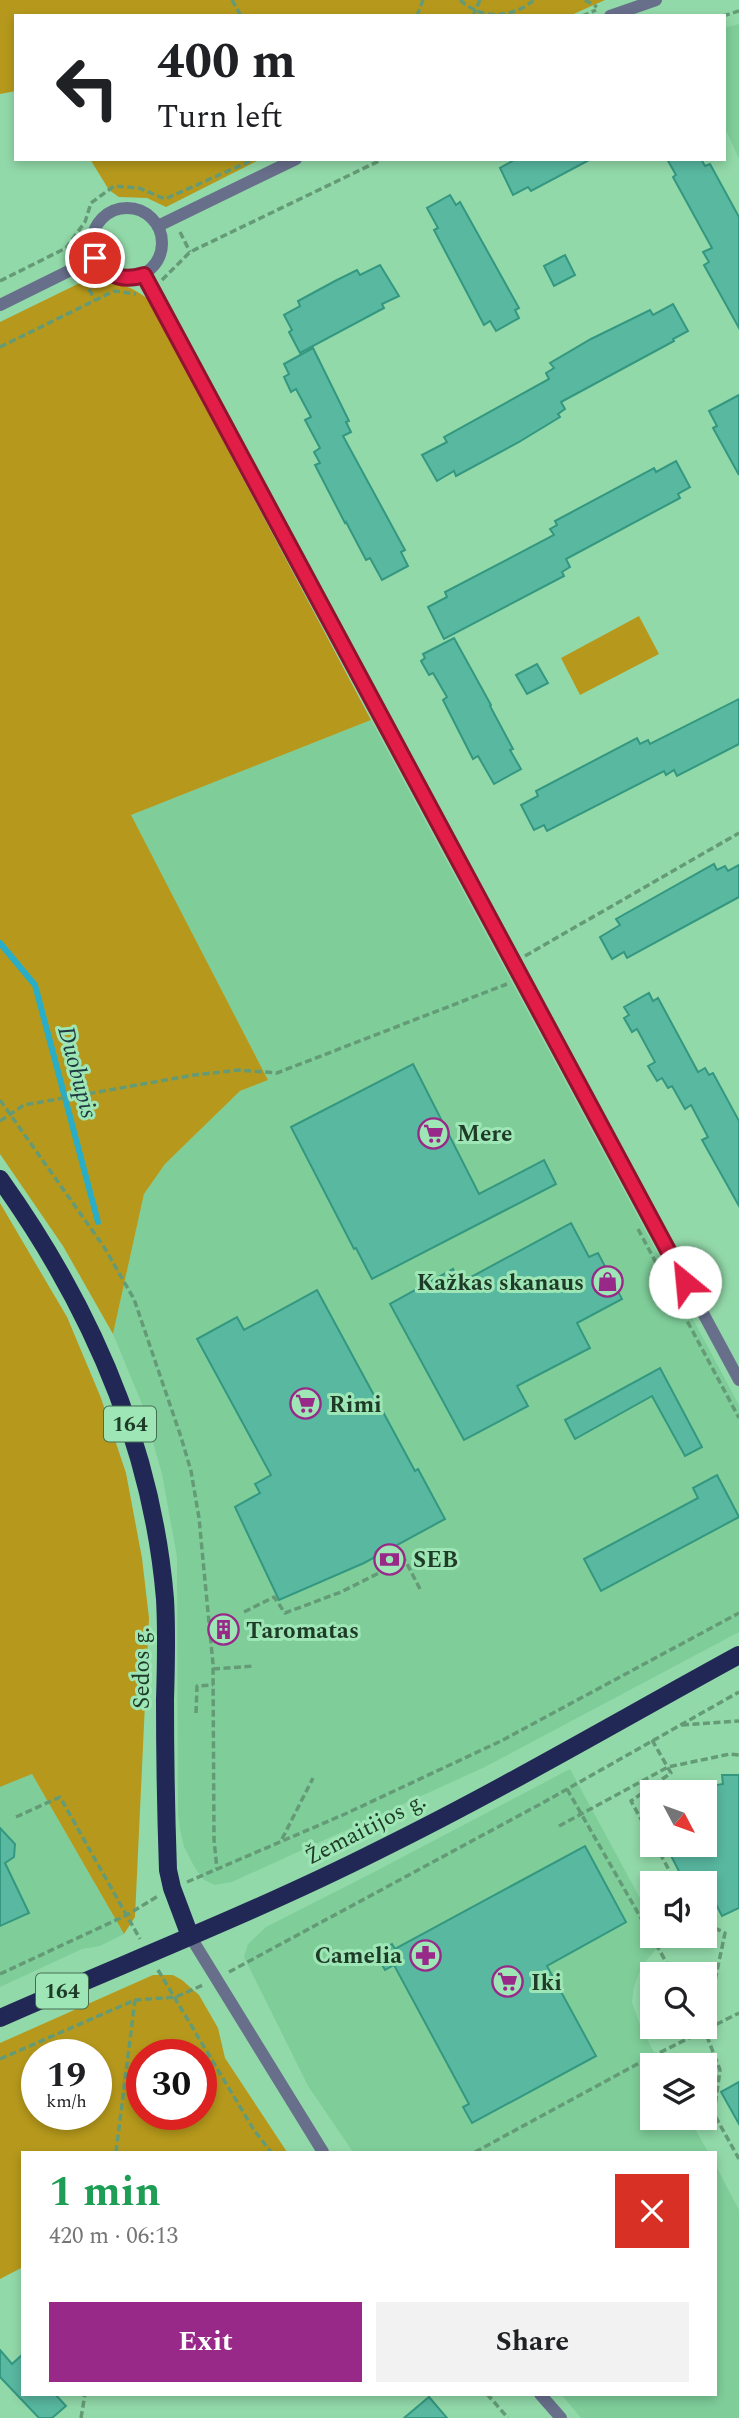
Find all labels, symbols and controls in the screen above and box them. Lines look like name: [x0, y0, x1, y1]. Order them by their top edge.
text: 400 m: [157, 25, 296, 100]
icon: left: [42, 42, 133, 133]
text: Turn left: [157, 93, 283, 142]
pin: [65, 228, 125, 288]
icon: arrive: [76, 239, 114, 277]
water label: Duobupis: [47, 1022, 107, 1123]
supermarket icon: Mere: [417, 1116, 451, 1150]
place label: Mere: [457, 1117, 512, 1152]
position arrow: [648, 1245, 722, 1319]
shop icon: Kažkas skanaus: [590, 1265, 624, 1299]
place label: Kažkas skanaus: [417, 1266, 584, 1301]
supermarket icon: Rimi: [289, 1387, 323, 1421]
place label: Rimi: [329, 1388, 382, 1423]
road number: 164: [104, 1406, 156, 1442]
bank icon: SEB: [373, 1542, 407, 1576]
place label: SEB: [413, 1543, 458, 1578]
building icon: Taromatas: [206, 1613, 240, 1647]
place label: Taromatas: [246, 1614, 359, 1649]
street label: Sedos g.: [125, 1627, 160, 1709]
north arrow: [640, 1780, 718, 1857]
map controls: [640, 1780, 717, 2130]
street label: Žemaitijos g.: [299, 1784, 432, 1875]
button: sound: [640, 1871, 717, 1948]
pharmacy icon: Camelia: [408, 1938, 442, 1972]
place label: Camelia: [315, 1939, 402, 1974]
button: search: [640, 1962, 717, 2039]
supermarket icon: Iki: [491, 1965, 525, 1999]
place label: Iki: [531, 1966, 562, 2001]
road number: 164: [36, 1974, 88, 2008]
speed limit sign: 30: [126, 2039, 217, 2130]
text: 19: [47, 2049, 86, 2102]
button: layers: [640, 2053, 717, 2130]
text: km/h: [46, 2088, 87, 2115]
text: 1 min: [49, 2161, 161, 2224]
button: close: [615, 2174, 689, 2248]
text: 420 m · 06:13: [49, 2219, 178, 2254]
button: Exit: [49, 2302, 362, 2382]
button: Share: [376, 2302, 689, 2382]

